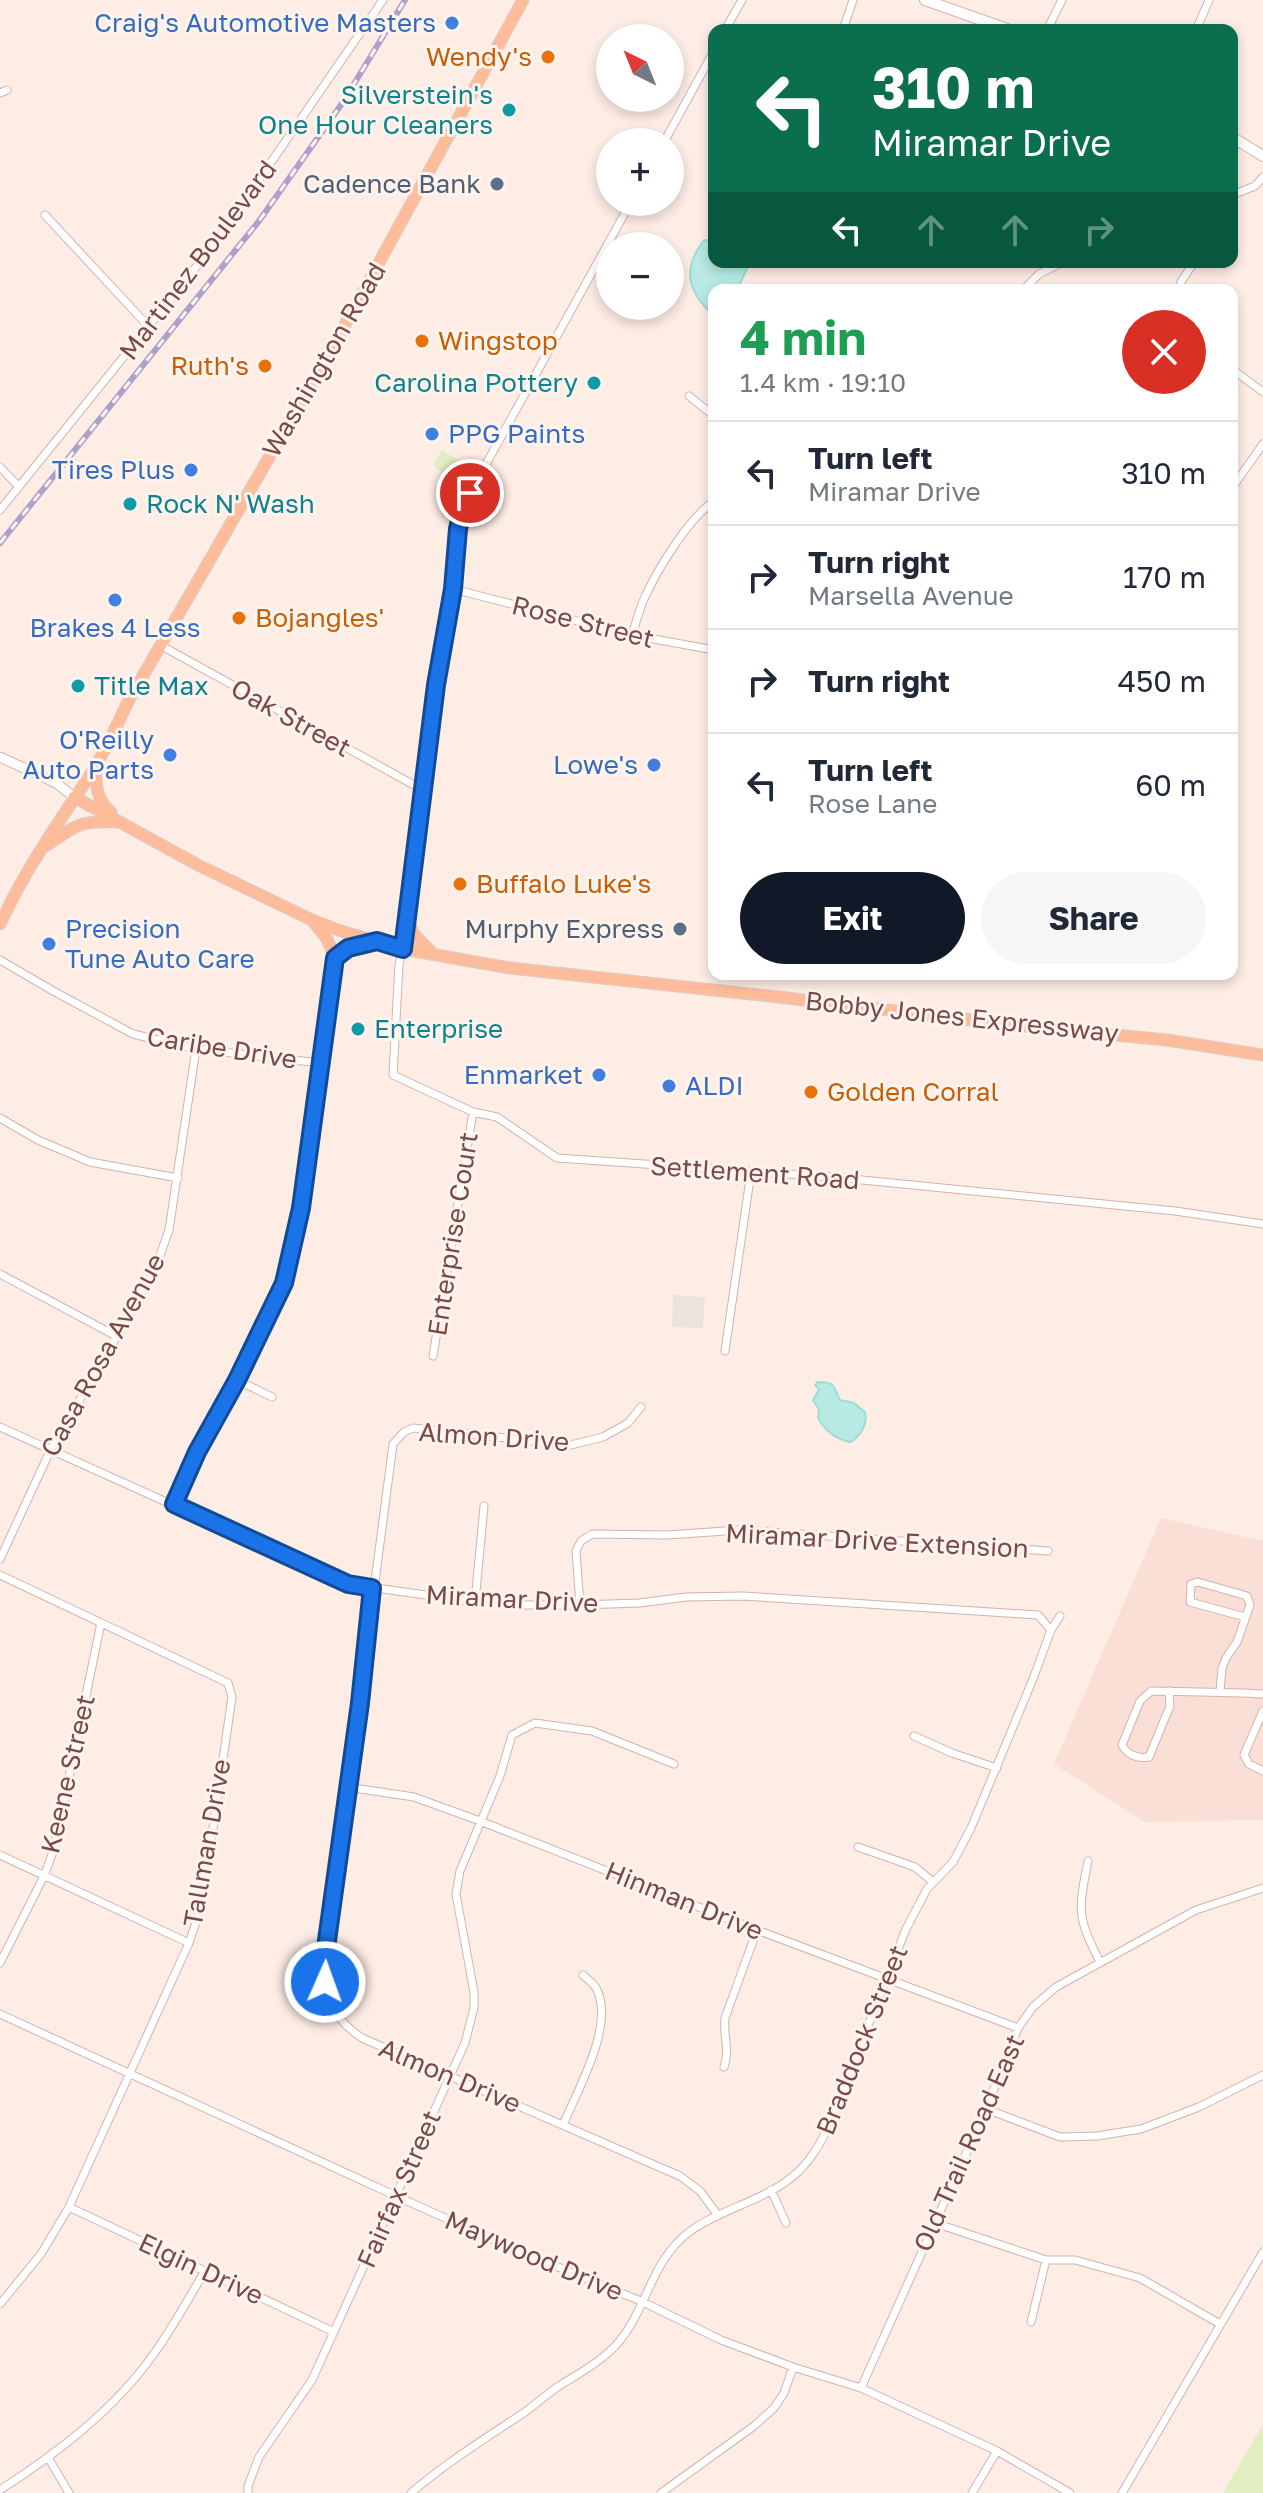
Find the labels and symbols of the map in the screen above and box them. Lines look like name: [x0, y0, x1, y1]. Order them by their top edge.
place label: Craig's Automotive Masters: [94, 7, 436, 38]
marker: Craig's Automotive Masters: [443, 14, 461, 32]
north arrow: [596, 24, 684, 112]
place label: Wendy's: [426, 41, 532, 72]
marker: Wendy's: [539, 48, 557, 66]
place label: Silverstein's One Hour Cleaners: [258, 79, 493, 140]
marker: Silverstein's One Hour Cleaners: [500, 101, 518, 119]
street label: Martinez Boulevard: [113, 154, 283, 366]
place label: Cadence Bank: [303, 168, 481, 199]
marker: Cadence Bank: [488, 175, 506, 193]
street label: Washington Road: [255, 257, 392, 463]
place label: Wingstop: [438, 325, 558, 356]
marker: Wingstop: [413, 332, 431, 350]
place label: Ruth's: [170, 350, 249, 381]
marker: Ruth's: [256, 357, 274, 375]
place label: Carolina Pottery: [374, 367, 578, 398]
marker: Carolina Pottery: [585, 374, 603, 392]
place label: PPG Paints: [448, 418, 585, 449]
marker: PPG Paints: [423, 425, 441, 443]
place label: Tires Plus: [52, 454, 175, 485]
pin: [436, 459, 504, 527]
marker: Tires Plus: [182, 461, 200, 479]
place label: Rock N' Wash: [146, 488, 315, 519]
marker: Rock N' Wash: [121, 495, 139, 513]
street label: Rose Street: [509, 589, 657, 654]
marker: Brakes 4 Less: [106, 591, 124, 609]
place label: Bojangles': [255, 602, 384, 633]
marker: Bojangles': [230, 609, 248, 627]
place label: Brakes 4 Less: [29, 612, 201, 643]
place label: Title Max: [94, 670, 208, 701]
street label: Oak Street: [226, 672, 357, 763]
marker: Title Max: [69, 677, 87, 695]
place label: O'Reilly Auto Parts: [23, 724, 154, 785]
marker: O'Reilly Auto Parts: [161, 746, 179, 764]
place label: Lowe's: [553, 749, 638, 780]
marker: Lowe's: [645, 756, 663, 774]
place label: Buffalo Luke's: [476, 868, 651, 899]
marker: Buffalo Luke's: [451, 875, 469, 893]
place label: Precision Tune Auto Care: [65, 913, 255, 974]
place label: Murphy Express: [465, 913, 664, 944]
marker: Murphy Express: [671, 920, 689, 938]
marker: Precision Tune Auto Care: [40, 935, 58, 953]
street label: Bobby Jones Expressway: [804, 985, 1121, 1048]
place label: Enterprise: [374, 1013, 503, 1044]
street label: Caribe Drive: [145, 1020, 299, 1075]
marker: Enterprise: [349, 1020, 367, 1038]
place label: Enmarket: [464, 1059, 583, 1090]
marker: Enmarket: [590, 1066, 608, 1084]
place label: ALDI: [685, 1070, 744, 1101]
place label: Golden Corral: [827, 1076, 999, 1107]
marker: ALDI: [660, 1077, 678, 1095]
marker: Golden Corral: [802, 1083, 820, 1101]
street label: Enterprise Court: [421, 1130, 484, 1338]
street label: Settlement Road: [649, 1150, 861, 1195]
street label: Casa Rosa Avenue: [34, 1248, 171, 1462]
street label: Almon Drive: [418, 1416, 570, 1457]
street label: Miramar Drive Extension: [725, 1517, 1029, 1564]
street label: Miramar Drive: [425, 1579, 599, 1618]
street label: Keene Street: [34, 1691, 101, 1856]
street label: Tallman Drive: [177, 1757, 237, 1929]
street label: Hinman Drive: [601, 1855, 768, 1946]
position arrow: [283, 1940, 367, 2024]
street label: Braddock Street: [809, 1940, 914, 2139]
street label: Old Trail Road East: [907, 2029, 1030, 2256]
street label: Almon Drive: [375, 2032, 526, 2119]
street label: Fairfax Street: [350, 2105, 447, 2272]
street label: Maywood Drive: [440, 2204, 628, 2307]
street label: Elgin Drive: [134, 2226, 268, 2311]

